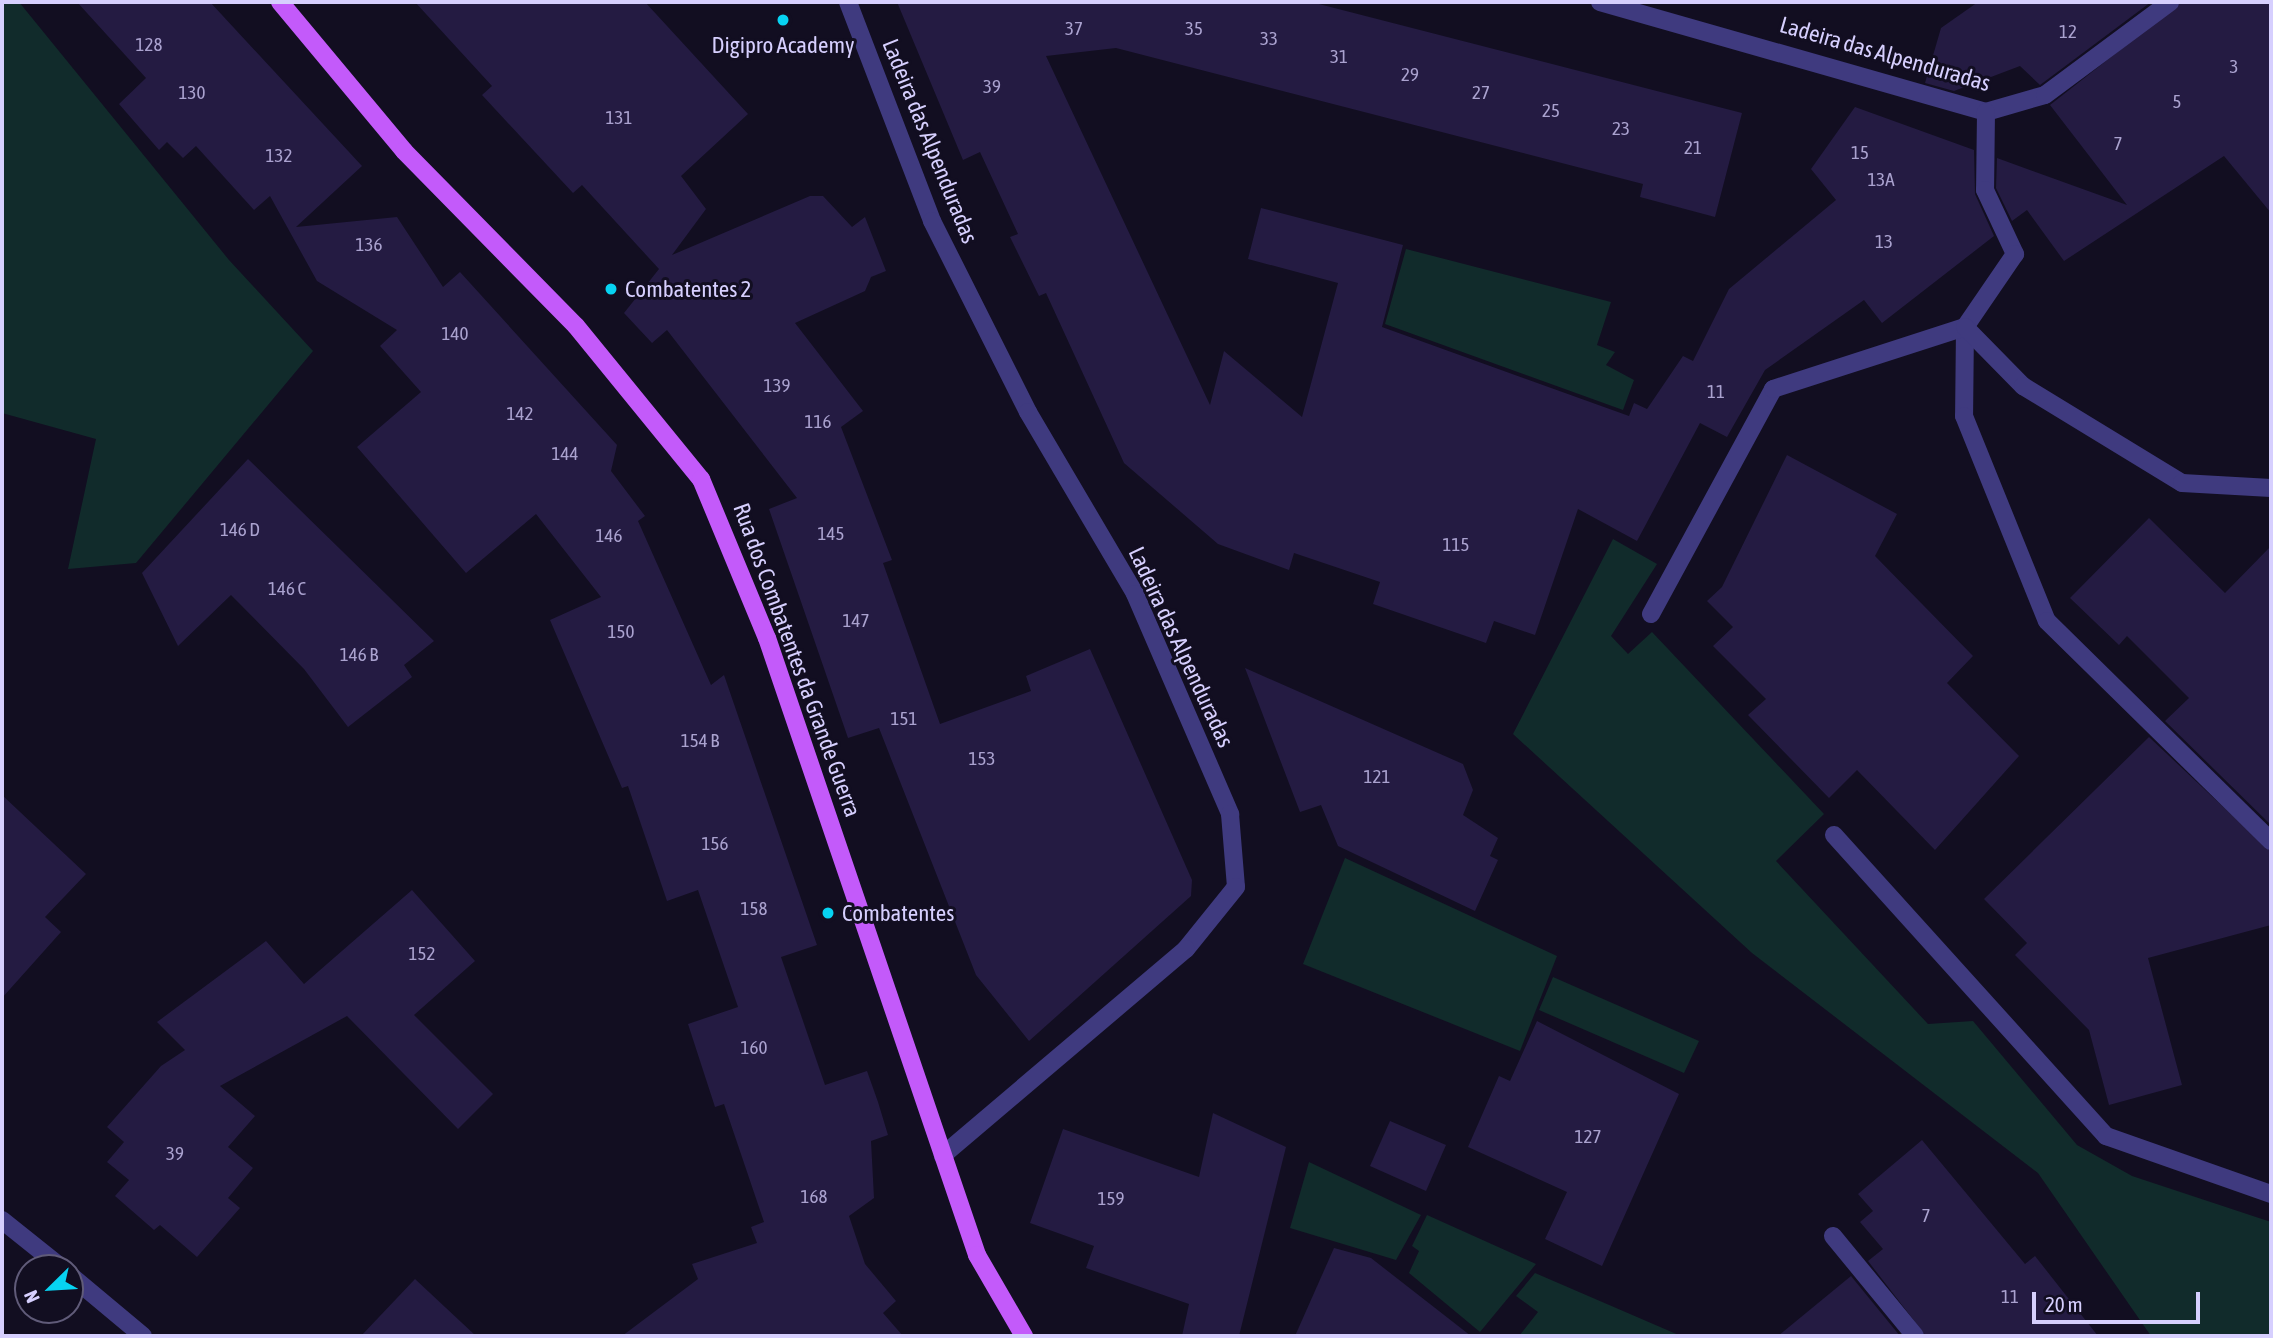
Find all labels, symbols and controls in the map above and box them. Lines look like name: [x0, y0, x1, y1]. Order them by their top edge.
street label: Ladeira das Alpenduradas: [1776, 11, 1994, 97]
marker: Digipro Academy: [775, 12, 791, 28]
house number: 37: [1065, 18, 1083, 40]
house number: 35: [1185, 18, 1203, 40]
house number: 12: [2059, 21, 2077, 43]
house number: 33: [1260, 28, 1278, 50]
place label: Digipro Academy: [712, 31, 854, 59]
house number: 128: [136, 34, 162, 56]
street label: Ladeira das Alpenduradas: [876, 35, 984, 247]
house number: 31: [1330, 46, 1348, 68]
house number: 3: [2230, 56, 2238, 78]
house number: 29: [1401, 64, 1419, 86]
house number: 39: [983, 76, 1001, 98]
house number: 130: [179, 82, 205, 104]
house number: 27: [1472, 82, 1490, 104]
house number: 5: [2173, 91, 2181, 113]
house number: 25: [1542, 100, 1560, 122]
house number: 131: [606, 107, 632, 129]
house number: 23: [1612, 118, 1630, 140]
house number: 7: [2114, 133, 2122, 155]
house number: 21: [1684, 137, 1702, 159]
house number: 15: [1851, 142, 1869, 164]
house number: 132: [266, 145, 292, 167]
house number: 13A: [1867, 169, 1895, 191]
house number: 13: [1875, 231, 1893, 253]
house number: 136: [356, 234, 382, 256]
place label: Combatentes 2: [625, 275, 751, 303]
marker: Combatentes 2: [603, 281, 619, 297]
house number: 140: [442, 323, 468, 345]
house number: 139: [764, 375, 790, 397]
house number: 11: [1707, 381, 1725, 403]
house number: 142: [507, 403, 533, 425]
house number: 116: [805, 411, 831, 433]
house number: 144: [552, 443, 578, 465]
street label: Rua dos Combatentes da Grande Guerra: [727, 499, 867, 821]
house number: 146 D: [220, 519, 260, 541]
house number: 145: [818, 523, 844, 545]
house number: 146: [596, 525, 622, 547]
house number: 115: [1443, 534, 1469, 556]
street label: Ladeira das Alpenduradas: [1122, 542, 1240, 752]
house number: 146 C: [268, 578, 306, 600]
house number: 147: [843, 610, 869, 632]
house number: 150: [608, 621, 634, 643]
house number: 146 B: [340, 644, 378, 666]
house number: 151: [891, 708, 917, 730]
house number: 154 B: [681, 730, 719, 752]
house number: 153: [969, 748, 995, 770]
house number: 121: [1364, 766, 1390, 788]
house number: 156: [702, 833, 728, 855]
house number: 158: [741, 898, 767, 920]
place label: Combatentes: [842, 899, 954, 927]
marker: Combatentes: [820, 905, 836, 921]
house number: 152: [409, 943, 435, 965]
house number: 160: [741, 1037, 767, 1059]
house number: 127: [1575, 1126, 1601, 1148]
house number: 39: [166, 1143, 184, 1165]
house number: 168: [801, 1186, 827, 1208]
house number: 159: [1098, 1188, 1124, 1210]
house number: 7: [1922, 1205, 1930, 1227]
north arrow: [14, 1254, 84, 1324]
scale bar: [2035, 1278, 2203, 1322]
house number: 11: [2001, 1286, 2019, 1308]
text: N: [19, 1287, 44, 1306]
text: 20 m: [2045, 1292, 2083, 1316]

